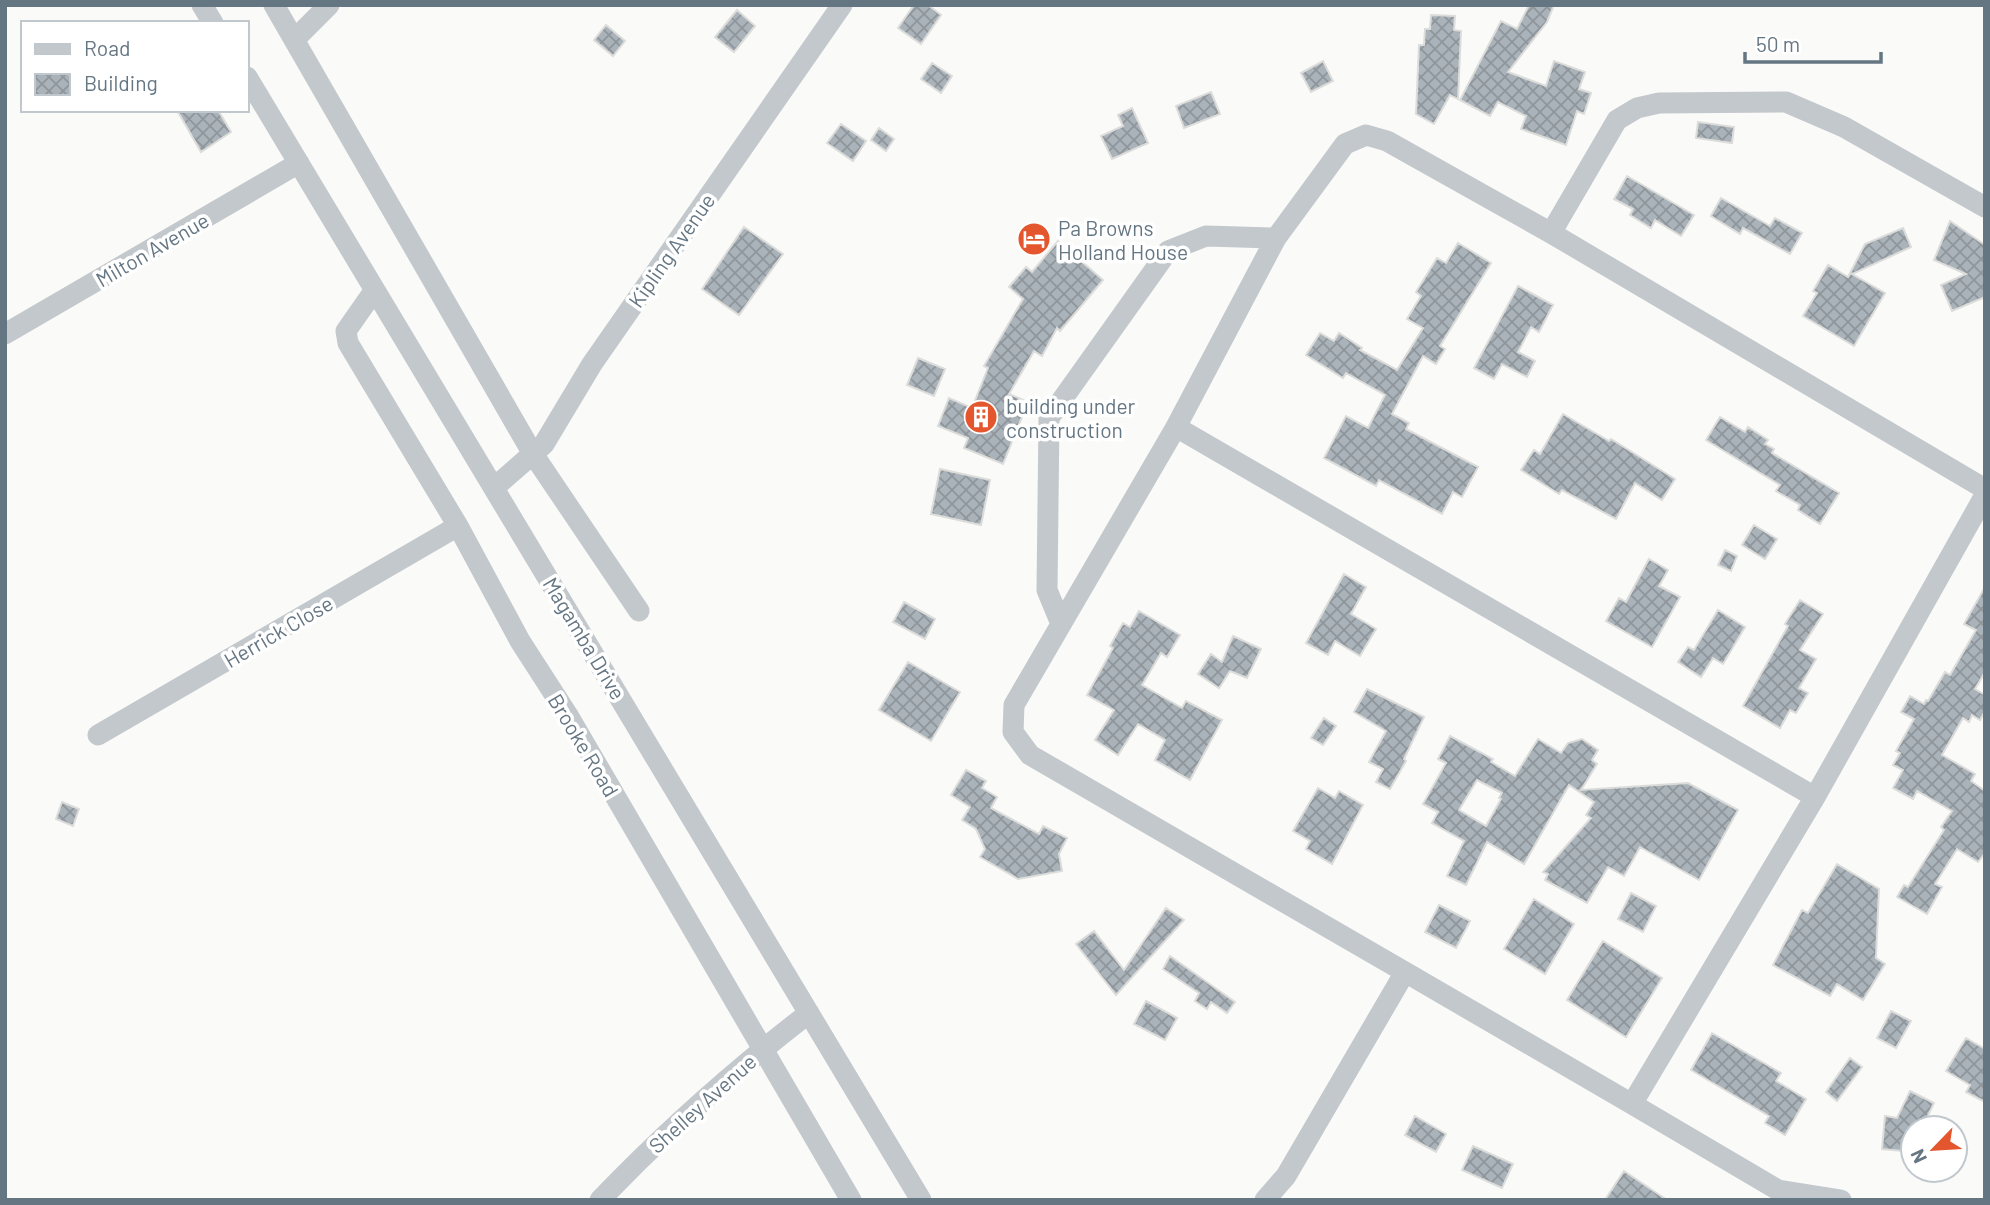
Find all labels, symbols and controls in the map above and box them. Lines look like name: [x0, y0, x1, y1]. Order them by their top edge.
legend: [21, 21, 248, 112]
scale bar: [1745, 21, 1882, 65]
text: 50 m: [1756, 31, 1800, 56]
text: Road: [84, 35, 130, 60]
text: Building: [84, 70, 158, 95]
street label: Kipling Avenue: [622, 188, 720, 312]
street label: Milton Avenue: [91, 207, 213, 291]
place label: Pa Browns Holland House: [1058, 215, 1188, 264]
hotel icon: Pa Browns Holland House: [1015, 220, 1053, 258]
place label: building under construction: [1006, 393, 1136, 442]
building icon: building under construction: [962, 398, 1000, 436]
street label: Magamba Drive: [539, 572, 631, 704]
street label: Herrick Close: [219, 590, 337, 672]
street label: Brooke Road: [544, 689, 624, 801]
street label: Shelley Avenue: [643, 1048, 761, 1158]
north arrow: [1899, 1114, 1969, 1184]
text: N: [1905, 1146, 1931, 1167]

